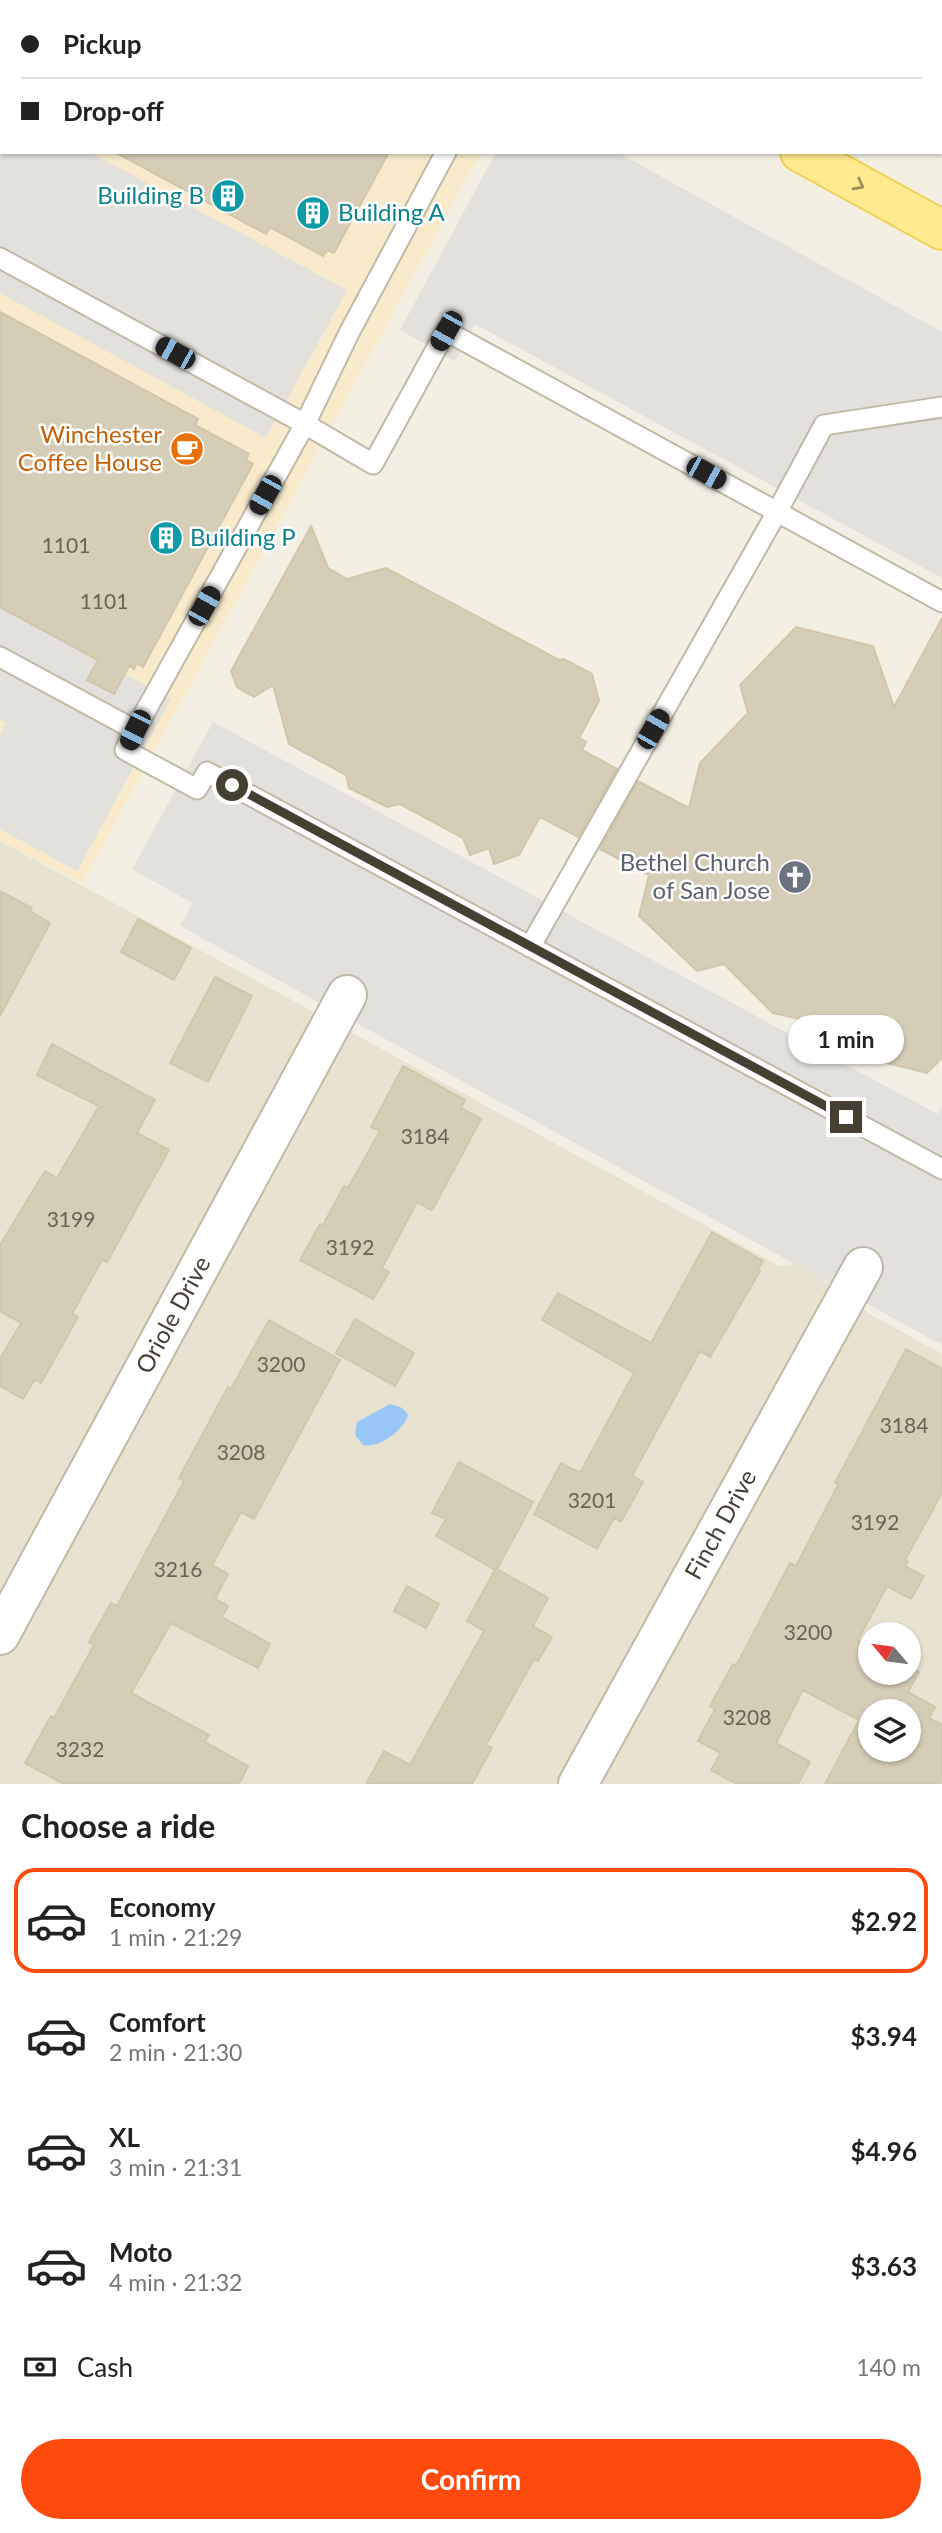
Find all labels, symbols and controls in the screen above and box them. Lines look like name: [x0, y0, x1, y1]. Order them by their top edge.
text: Pickup: [63, 28, 142, 60]
text: Drop-off: [63, 95, 164, 127]
building icon: Building B: [209, 177, 247, 215]
one-way arrow: [852, 177, 865, 190]
place label: Building B: [97, 180, 204, 209]
building icon: Building A: [294, 194, 332, 232]
place label: Building A: [338, 197, 445, 226]
car: [427, 308, 466, 354]
car: [152, 334, 199, 372]
place label: Winchester Coffee House: [18, 419, 162, 476]
cafe icon: Winchester Coffee House: [168, 430, 206, 468]
car: [683, 454, 730, 492]
car: [246, 472, 285, 518]
building icon: Building P: [147, 519, 185, 557]
place label: Building P: [190, 522, 296, 551]
house number: 1101: [42, 532, 90, 557]
car: [185, 583, 224, 629]
house number: 1101: [80, 588, 128, 613]
car: [634, 706, 673, 752]
car: [117, 707, 154, 753]
route start: [216, 769, 248, 801]
place label: Bethel Church of San Jose: [620, 847, 770, 904]
church icon: Bethel Church of San Jose: [776, 858, 814, 896]
callout: 1 min: [788, 1016, 904, 1064]
text: 1 min: [817, 1025, 875, 1053]
route end: [830, 1101, 862, 1133]
house number: 3184: [401, 1123, 449, 1148]
house number: 3199: [47, 1206, 95, 1231]
house number: 3192: [326, 1234, 374, 1259]
street label: Oriole Drive: [129, 1251, 216, 1378]
house number: 3200: [257, 1351, 305, 1376]
house number: 3184: [880, 1412, 928, 1437]
house number: 3208: [217, 1439, 265, 1464]
street label: Finch Drive: [678, 1464, 761, 1584]
house number: 3201: [568, 1487, 616, 1512]
house number: 3192: [851, 1509, 899, 1534]
house number: 3216: [154, 1556, 202, 1581]
house number: 3200: [784, 1619, 832, 1644]
north arrow: [858, 1622, 920, 1685]
map controls: [858, 1622, 921, 1762]
button: layers: [858, 1699, 921, 1762]
house number: 3208: [723, 1704, 771, 1729]
house number: 3232: [56, 1736, 104, 1761]
text: Choose a ride: [21, 1806, 215, 1845]
icon: car: [25, 1889, 88, 1952]
text: Economy: [109, 1891, 215, 1923]
text: $2.92: [851, 1905, 917, 1937]
text: 1 min · 21:29: [109, 1923, 242, 1951]
icon: car: [25, 2004, 88, 2067]
text: Comfort: [109, 2006, 206, 2038]
text: $3.94: [851, 2020, 917, 2052]
text: 2 min · 21:30: [109, 2038, 242, 2066]
icon: car: [25, 2119, 88, 2182]
text: XL: [109, 2121, 140, 2153]
text: $4.96: [851, 2135, 917, 2167]
text: 3 min · 21:31: [109, 2153, 242, 2181]
icon: car: [25, 2234, 88, 2297]
text: Moto: [109, 2236, 172, 2268]
text: $3.63: [851, 2250, 917, 2282]
text: 4 min · 21:32: [109, 2268, 242, 2296]
icon: cash: [21, 2348, 59, 2386]
text: Cash: [77, 2351, 133, 2383]
text: 140 m: [856, 2353, 921, 2381]
button: Confirm: [21, 2439, 921, 2519]

